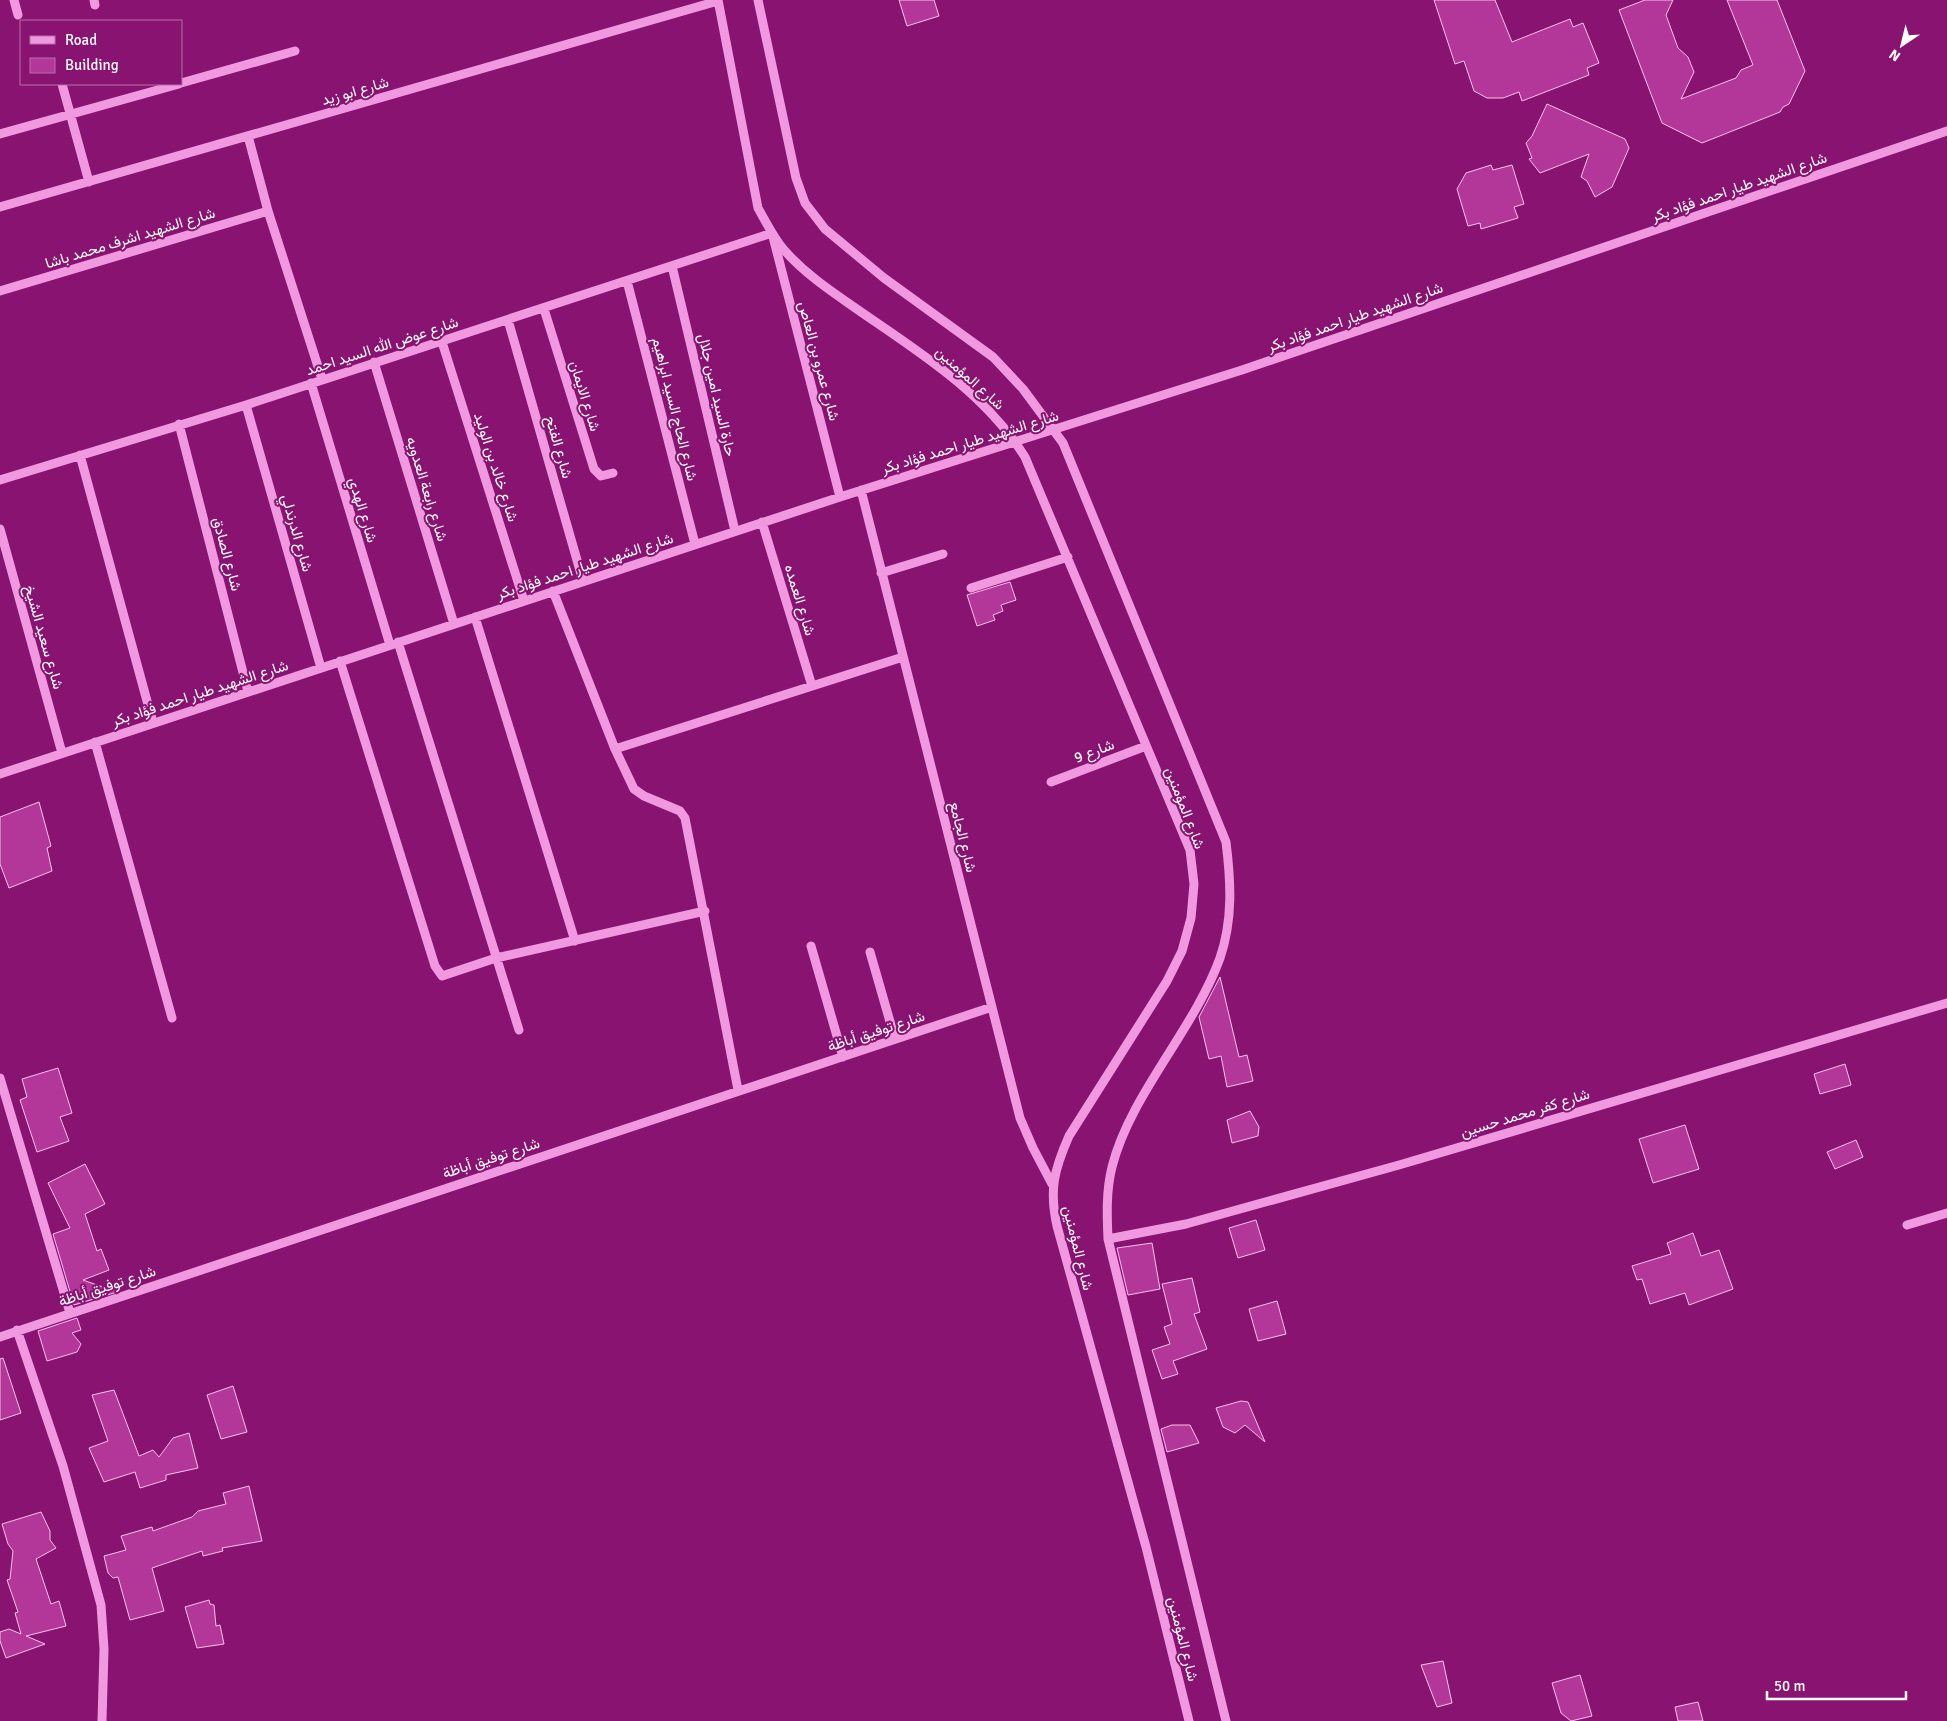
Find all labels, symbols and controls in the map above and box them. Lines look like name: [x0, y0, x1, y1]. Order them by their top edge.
legend: [20, 20, 182, 85]
north arrow: [1877, 20, 1927, 70]
text: Road: [65, 31, 97, 49]
text: N: [1886, 45, 1904, 65]
text: Building: [65, 56, 119, 74]
street label: شارع ابو زيد: [319, 73, 391, 111]
street label: شارع الشهيد طيار احمد فؤاد بكر: [1648, 148, 1830, 228]
street label: شارع الشهيد اشرف محمد باشا: [43, 204, 218, 274]
street label: شارع الشهيد طيار احمد فؤاد بكر: [1264, 278, 1446, 358]
street label: شارع عمرو بن العاص: [792, 299, 844, 423]
street label: شارع عوض الله السيد احمد: [303, 313, 461, 381]
street label: حارة السيد امين جلال: [693, 332, 740, 458]
street label: شارع الحاج السيد ابراهيم: [646, 335, 702, 483]
street label: شارع المؤمنين: [931, 342, 1008, 415]
street label: شارع الايمان: [564, 359, 604, 434]
street label: شارع الشهيد طيار احمد فؤاد بكر: [878, 406, 1062, 480]
street label: شارع خالد بن الوليد: [468, 410, 522, 525]
street label: شارع الفتح: [540, 414, 577, 481]
street label: شارع رابعة العدويه: [401, 434, 452, 544]
street label: شارع الهدي: [341, 475, 381, 546]
street label: شارع الدرندلي: [274, 492, 317, 575]
street label: شارع الصادق: [207, 515, 246, 594]
street label: شارع الشهيد طيار احمد فؤاد بكر: [494, 529, 676, 605]
street label: شارع العمده: [779, 562, 819, 638]
street label: شارع سعيد الشيخ: [19, 583, 68, 692]
street label: شارع الشهيد طيار احمد فؤاد بكر: [109, 656, 291, 732]
street label: شارع 9: [1071, 735, 1118, 769]
street label: شارع المؤمنين: [1159, 764, 1209, 852]
street label: شارع الجامع: [944, 800, 981, 875]
street label: شارع توفيق أباظة: [825, 1007, 928, 1057]
street label: شارع كفر محمد حسين: [1458, 1085, 1593, 1143]
street label: شارع توفيق أباظة: [440, 1134, 543, 1184]
street label: شارع المؤمنين: [1057, 1204, 1097, 1293]
street label: شارع توفيق أباظة: [56, 1262, 159, 1312]
street label: شارع المؤمنين: [1162, 1595, 1202, 1684]
scale bar: [1767, 1668, 1906, 1700]
text: 50 m: [1774, 1677, 1805, 1695]

